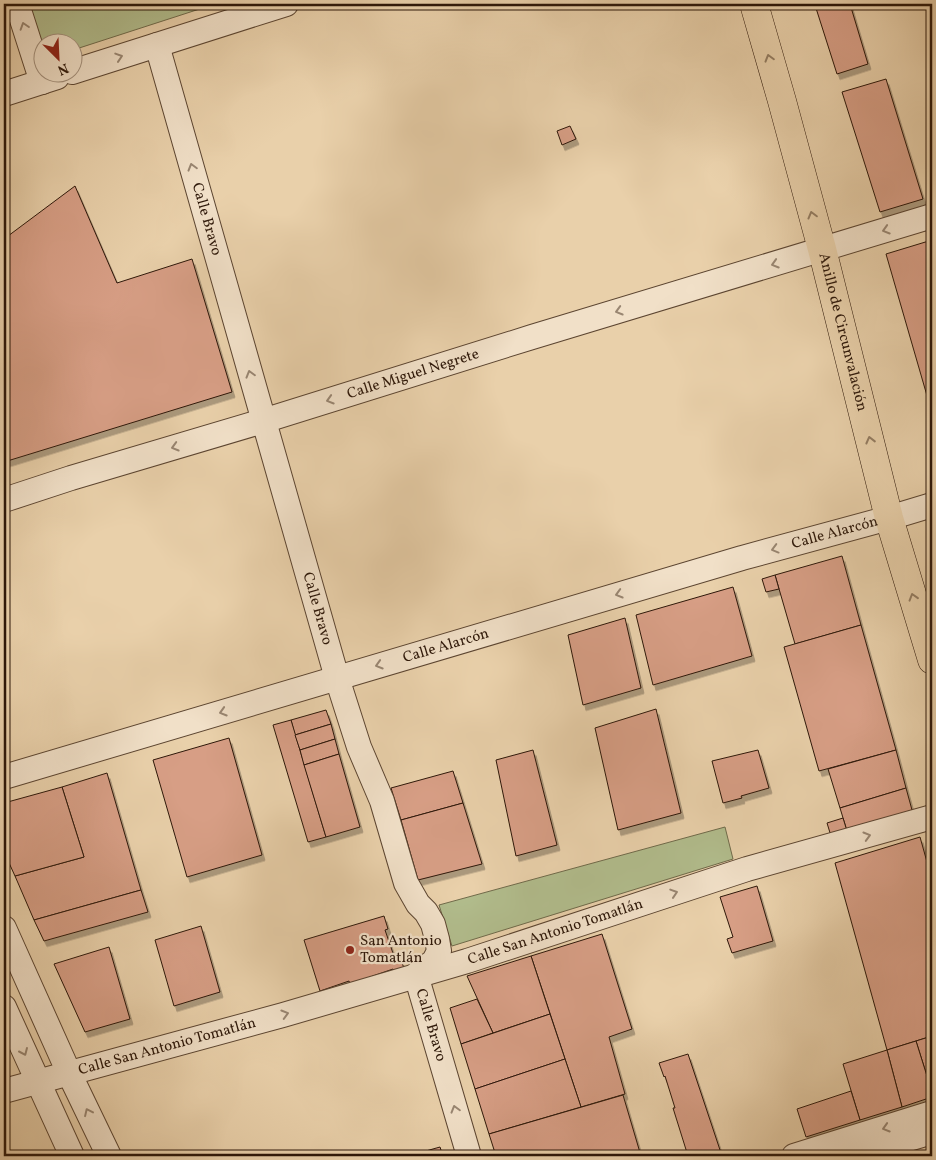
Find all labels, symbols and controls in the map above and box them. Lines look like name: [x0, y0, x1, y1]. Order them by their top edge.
one-way arrow: [20, 22, 30, 31]
north arrow: [32, 32, 82, 82]
one-way arrow: [114, 53, 123, 63]
one-way arrow: [765, 54, 775, 63]
text: N: [54, 58, 71, 79]
one-way arrow: [187, 164, 197, 172]
street label: Calle Bravo: [186, 180, 227, 258]
one-way arrow: [808, 211, 818, 219]
one-way arrow: [882, 225, 890, 235]
street label: Anillo de Circunvalación: [813, 251, 873, 414]
one-way arrow: [771, 258, 780, 268]
one-way arrow: [616, 305, 624, 315]
street label: Calle Miguel Negrete: [344, 344, 482, 405]
one-way arrow: [245, 370, 256, 379]
one-way arrow: [327, 394, 335, 404]
one-way arrow: [865, 435, 876, 444]
one-way arrow: [171, 442, 180, 452]
street label: Calle Alarcón: [789, 511, 881, 555]
one-way arrow: [770, 543, 779, 554]
street label: Calle Bravo: [297, 570, 338, 648]
one-way arrow: [615, 589, 623, 599]
one-way arrow: [909, 593, 919, 601]
street label: Calle Alarcón: [400, 623, 492, 669]
one-way arrow: [375, 660, 384, 670]
one-way arrow: [220, 706, 228, 716]
one-way arrow: [862, 831, 871, 842]
one-way arrow: [670, 888, 678, 898]
street label: Calle San Antonio Tomatlán: [465, 893, 646, 971]
place label: San Antonio Tomatlán: [360, 931, 442, 969]
marker: San Antonio Tomatlán: [344, 944, 356, 956]
street label: Calle Bravo: [410, 986, 451, 1064]
one-way arrow: [281, 1010, 289, 1020]
street label: Calle San Antonio Tomatlán: [76, 1012, 258, 1081]
one-way arrow: [17, 1047, 28, 1056]
one-way arrow: [451, 1106, 461, 1114]
one-way arrow: [84, 1108, 94, 1117]
one-way arrow: [882, 1122, 890, 1132]

